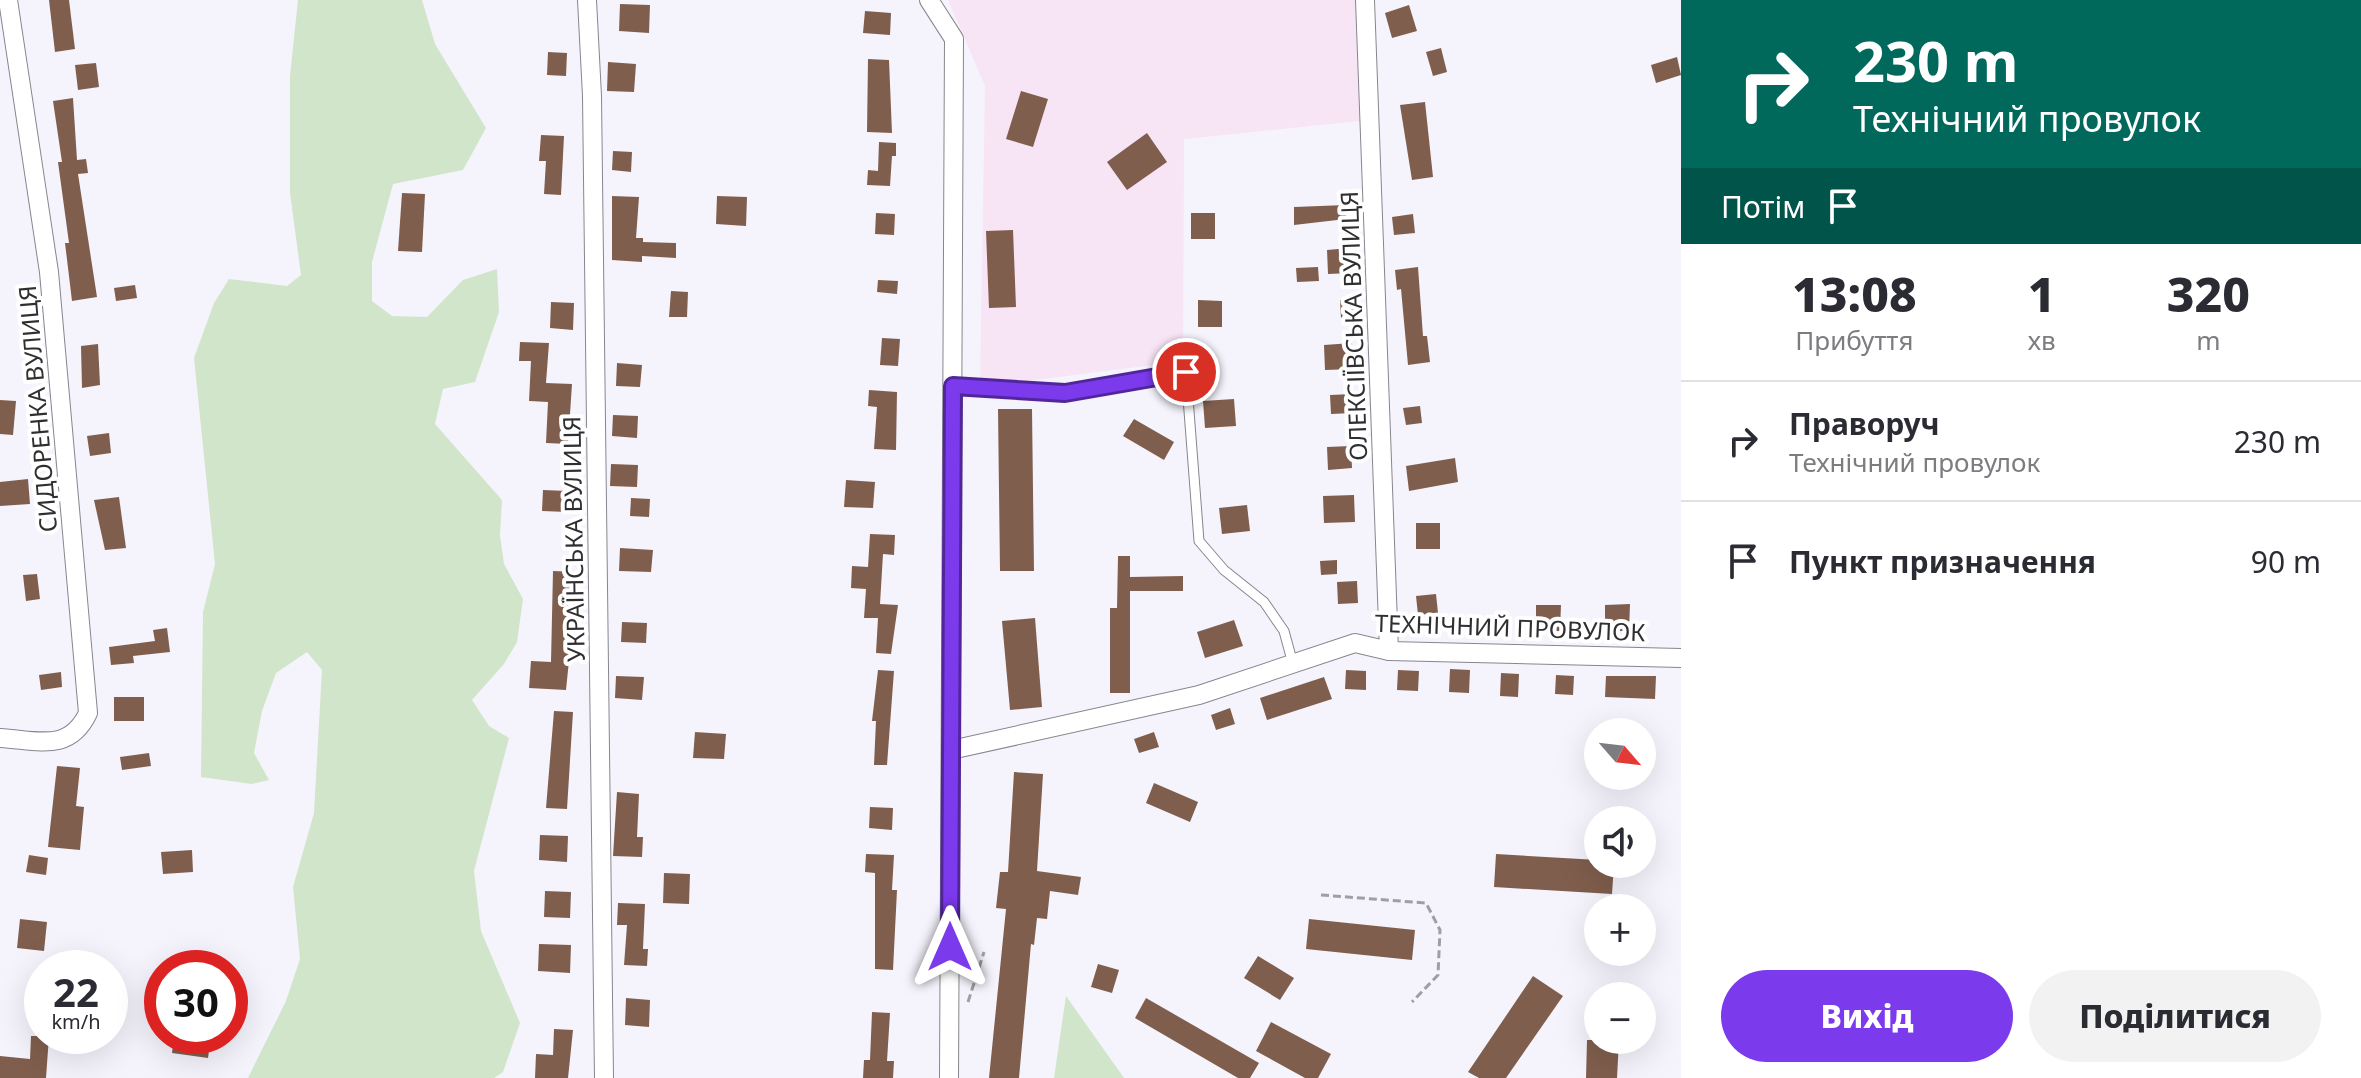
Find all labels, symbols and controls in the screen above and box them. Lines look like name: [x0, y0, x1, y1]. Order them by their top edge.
text: 230 m: [1853, 22, 2018, 98]
icon: right: [1721, 32, 1825, 136]
text: Технічний провулок: [1853, 94, 2201, 143]
icon: arrive: [1821, 184, 1865, 228]
text: Потім: [1721, 186, 1805, 227]
street label: ОЛЕКСІЇВСЬКА ВУЛИЦЯ: [1332, 191, 1374, 461]
text: 13:08: [1792, 261, 1917, 326]
text: 1: [2028, 261, 2056, 326]
text: 320: [2167, 261, 2250, 326]
street label: СИДОРЕНКА ВУЛИЦЯ: [10, 284, 64, 534]
text: Прибуття: [1795, 322, 1913, 358]
text: хв: [2028, 322, 2056, 358]
text: m: [2196, 322, 2220, 358]
pin: [1152, 338, 1220, 406]
icon: arrive: [1164, 350, 1208, 394]
text: Праворуч: [1789, 403, 1940, 444]
street label: УКРАЇНСЬКА ВУЛИЦЯ: [554, 416, 592, 662]
icon: right: [1721, 419, 1765, 463]
text: 230 m: [2234, 421, 2321, 462]
text: Технічний провулок: [1789, 444, 2040, 480]
icon: arrive: [1721, 539, 1765, 583]
text: Пункт призначення: [1789, 541, 2096, 582]
text: 90 m: [2251, 541, 2321, 582]
street label: ТЕХНІЧНИЙ ПРОВУЛОК: [1374, 606, 1646, 648]
north arrow: [1584, 718, 1656, 790]
map controls: [1584, 718, 1656, 1054]
button: sound: [1584, 806, 1656, 878]
button: +: [1584, 894, 1656, 966]
position arrow: [908, 905, 992, 989]
speed limit sign: 30: [144, 950, 248, 1054]
text: 22: [53, 964, 99, 1019]
button: Вихід: [1721, 970, 2013, 1062]
button: Поділитися: [2029, 970, 2321, 1062]
button: −: [1584, 982, 1656, 1054]
text: km/h: [51, 1008, 101, 1035]

